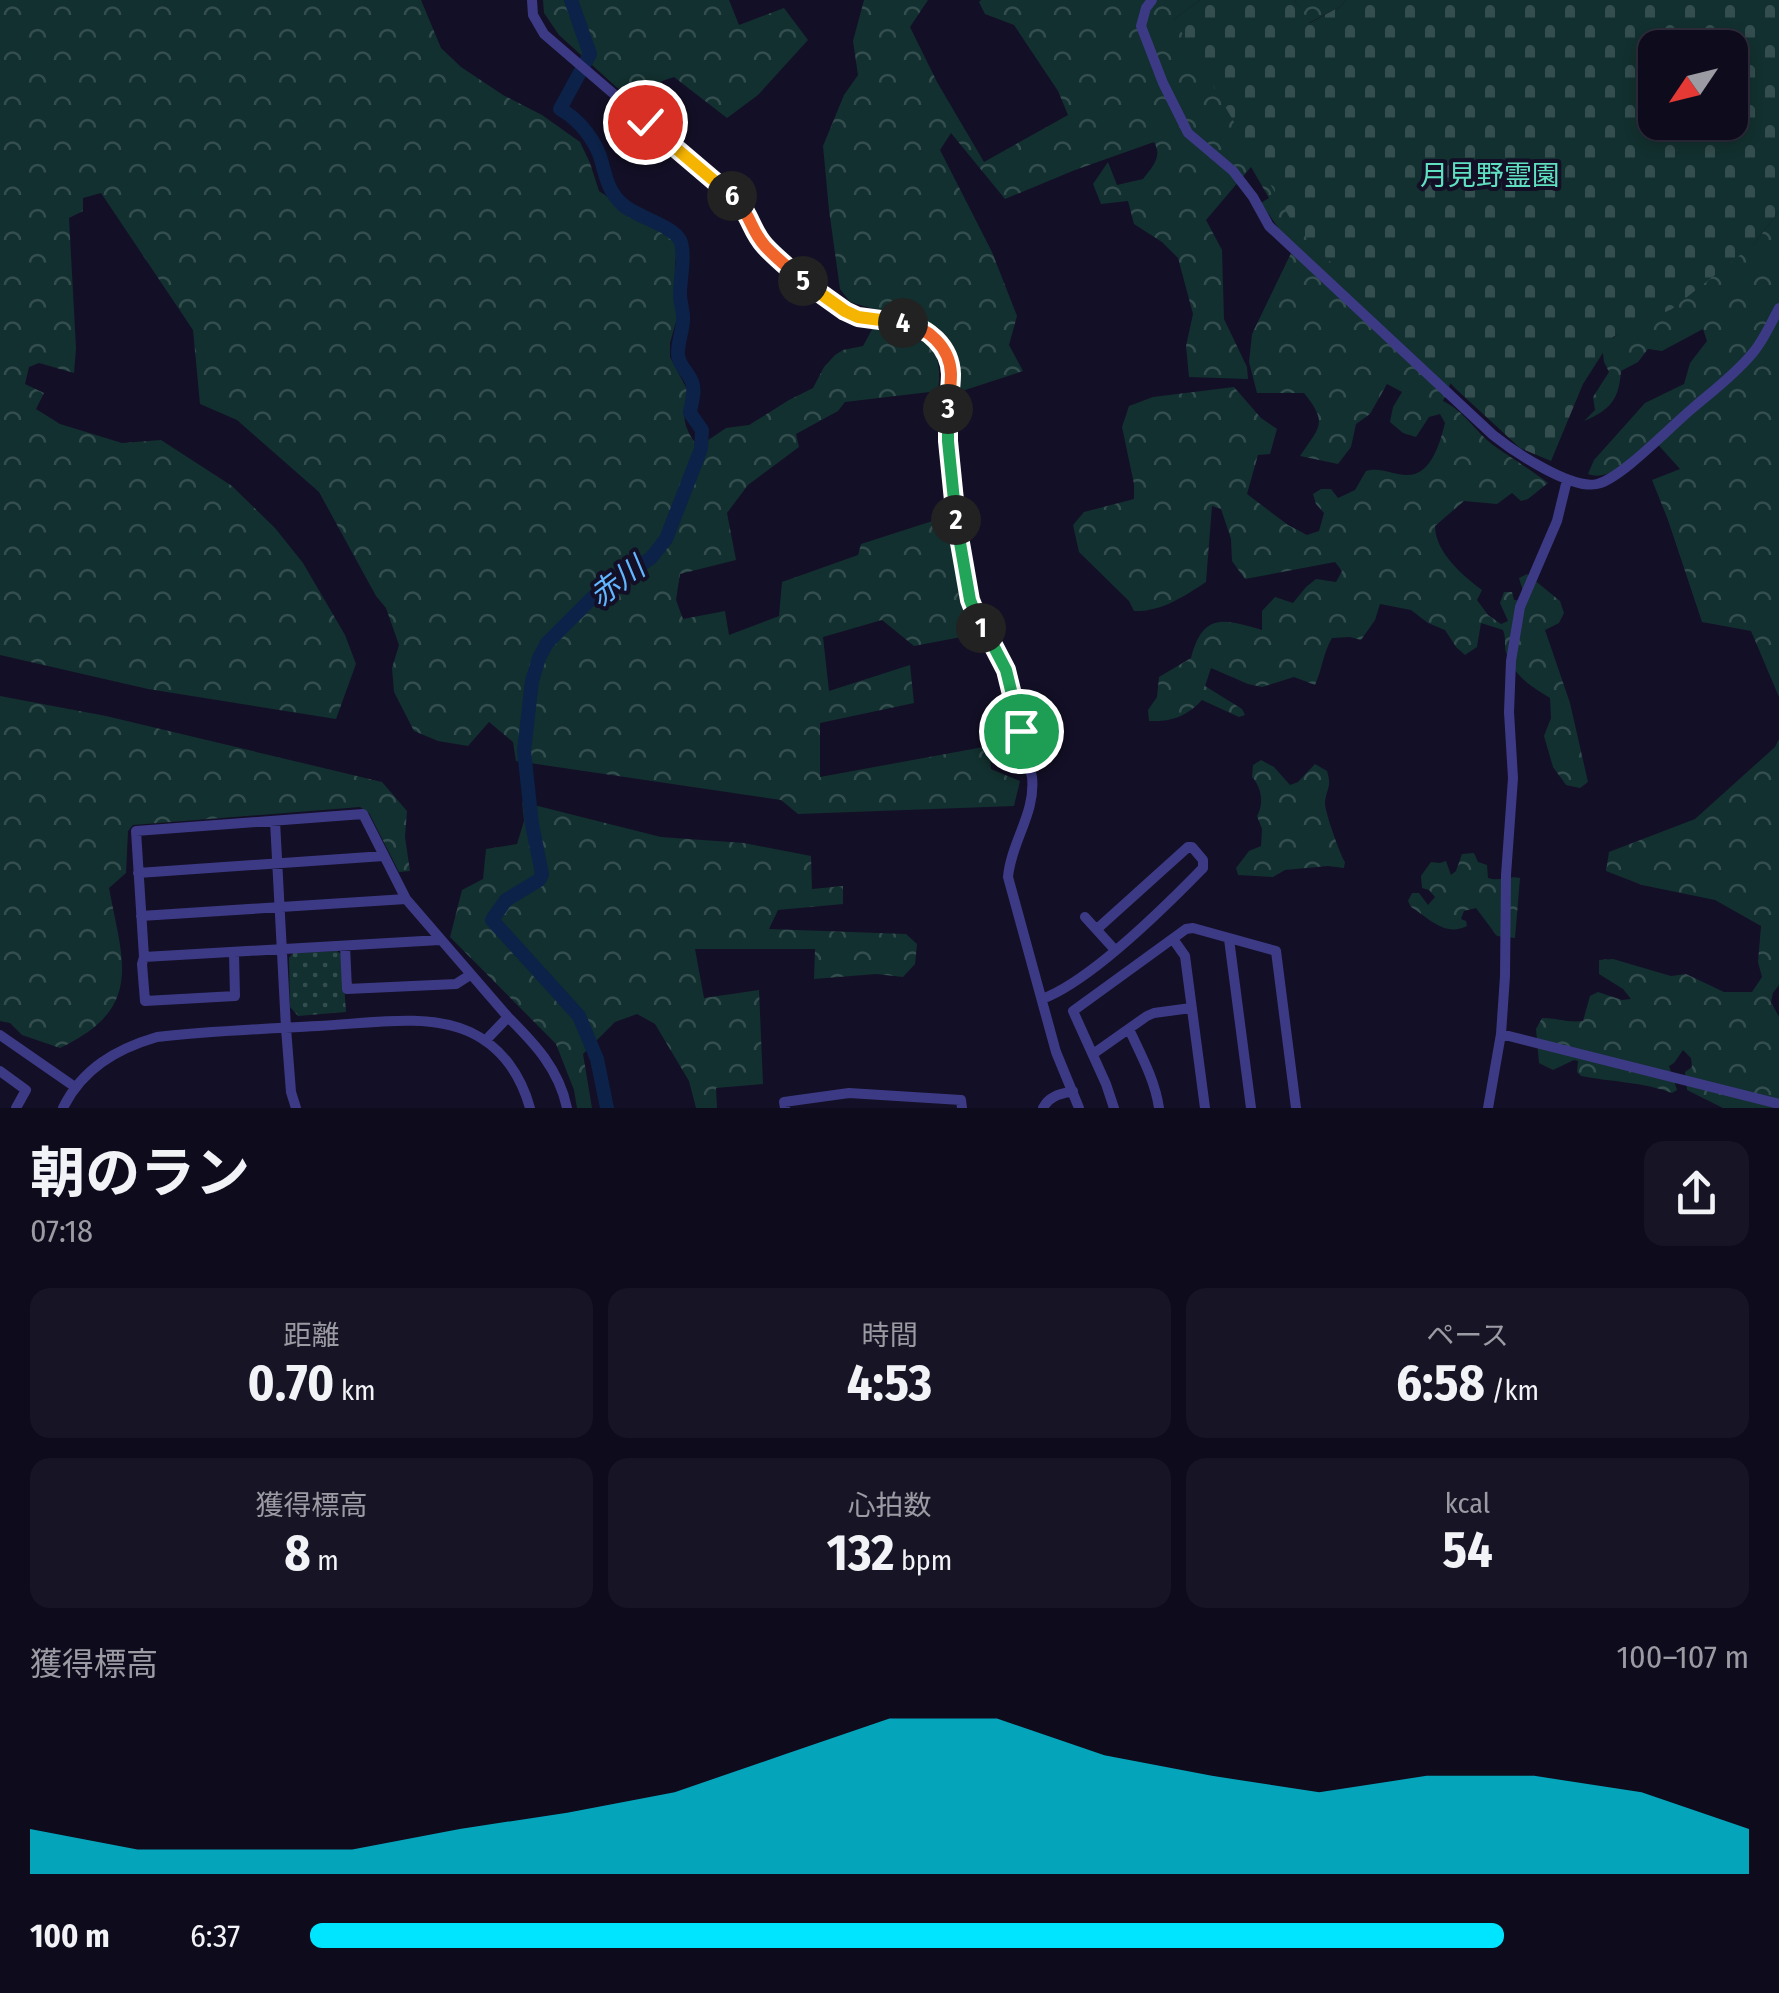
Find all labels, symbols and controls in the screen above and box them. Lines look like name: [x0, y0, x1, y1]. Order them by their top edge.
north arrow: [1638, 30, 1748, 140]
map controls: [1638, 30, 1748, 140]
pin: [603, 80, 688, 165]
icon: check: [618, 95, 673, 150]
park label: 月見野霊園: [1420, 159, 1560, 192]
pin: 6: [707, 171, 757, 221]
text: 6: [725, 179, 739, 212]
pin: 5: [778, 256, 828, 306]
text: 5: [796, 264, 810, 297]
pin: 4: [878, 298, 928, 348]
text: 4: [896, 306, 910, 339]
pin: 3: [923, 384, 973, 434]
text: 3: [941, 392, 955, 425]
pin: 2: [931, 495, 981, 545]
text: 2: [950, 503, 962, 536]
water label: 赤川: [582, 548, 654, 614]
pin: 1: [956, 603, 1006, 653]
text: 1: [975, 611, 987, 644]
pin: [979, 689, 1064, 774]
icon: arrive: [994, 704, 1049, 759]
text: 朝のラン: [30, 1141, 250, 1207]
button: share: [1644, 1141, 1749, 1246]
text: 07:18: [30, 1212, 93, 1250]
text: 距離: [283, 1319, 340, 1352]
text: 時間: [861, 1319, 918, 1352]
text: ペース: [1426, 1319, 1509, 1352]
text: 0.70: [247, 1353, 334, 1413]
text: 4:53: [847, 1353, 932, 1413]
text: 6:58: [1396, 1353, 1485, 1413]
text: km: [334, 1374, 376, 1407]
text: /km: [1485, 1374, 1539, 1407]
text: kcal: [1445, 1487, 1490, 1520]
text: 獲得標高: [255, 1489, 368, 1522]
text: 心拍数: [847, 1489, 932, 1522]
text: 54: [1442, 1520, 1493, 1580]
text: 8: [284, 1523, 311, 1583]
text: 132: [827, 1523, 894, 1583]
text: m: [311, 1544, 339, 1577]
text: bpm: [894, 1544, 952, 1577]
text: 100–107 m: [1617, 1638, 1749, 1676]
text: 獲得標高: [30, 1645, 158, 1683]
text: 100 m: [30, 1917, 110, 1955]
text: 6:37: [190, 1917, 240, 1955]

